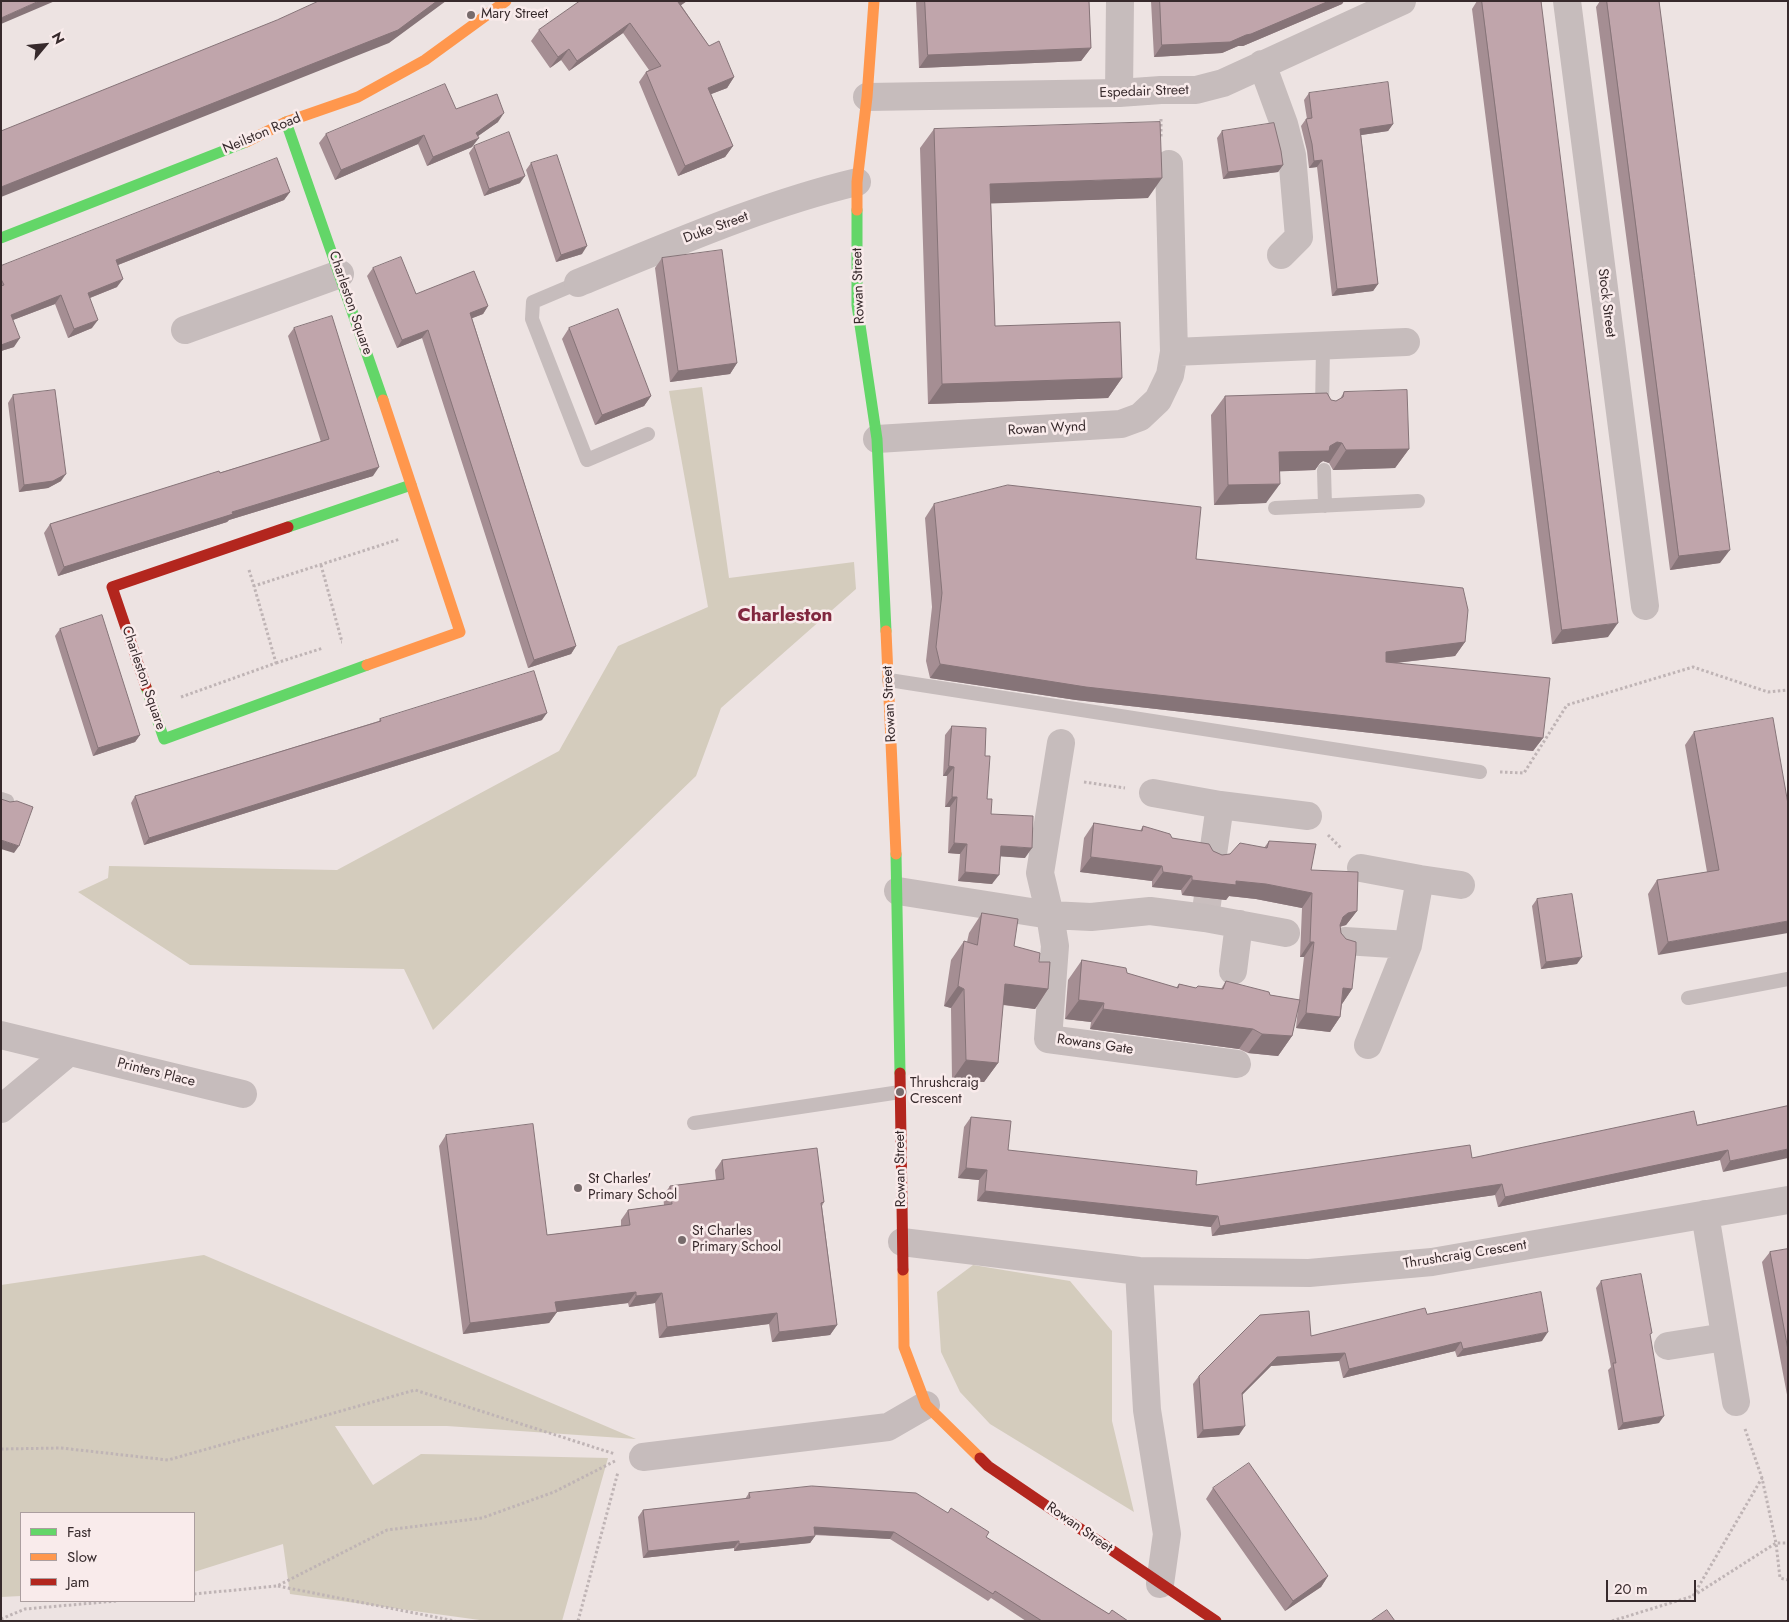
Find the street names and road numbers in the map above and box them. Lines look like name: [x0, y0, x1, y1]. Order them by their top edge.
street label: Espedair Street: [1099, 82, 1189, 102]
street label: Neilston Road: [220, 110, 304, 158]
street label: Duke Street: [681, 209, 751, 247]
street label: Rowan Street: [849, 247, 869, 325]
street label: Charleston Square: [324, 249, 376, 357]
street label: Stock Street: [1593, 268, 1619, 338]
street label: Rowan Wynd: [1007, 419, 1087, 439]
street label: Charleston Square: [117, 624, 169, 732]
street label: Rowan Street: [880, 665, 900, 743]
street label: Rowans Gate: [1056, 1031, 1134, 1059]
street label: Printers Place: [115, 1055, 197, 1091]
street label: Rowan Street: [892, 1131, 910, 1207]
street label: Thrushcraig Crescent: [1402, 1237, 1528, 1273]
street label: Rowan Street: [1043, 1499, 1115, 1557]

